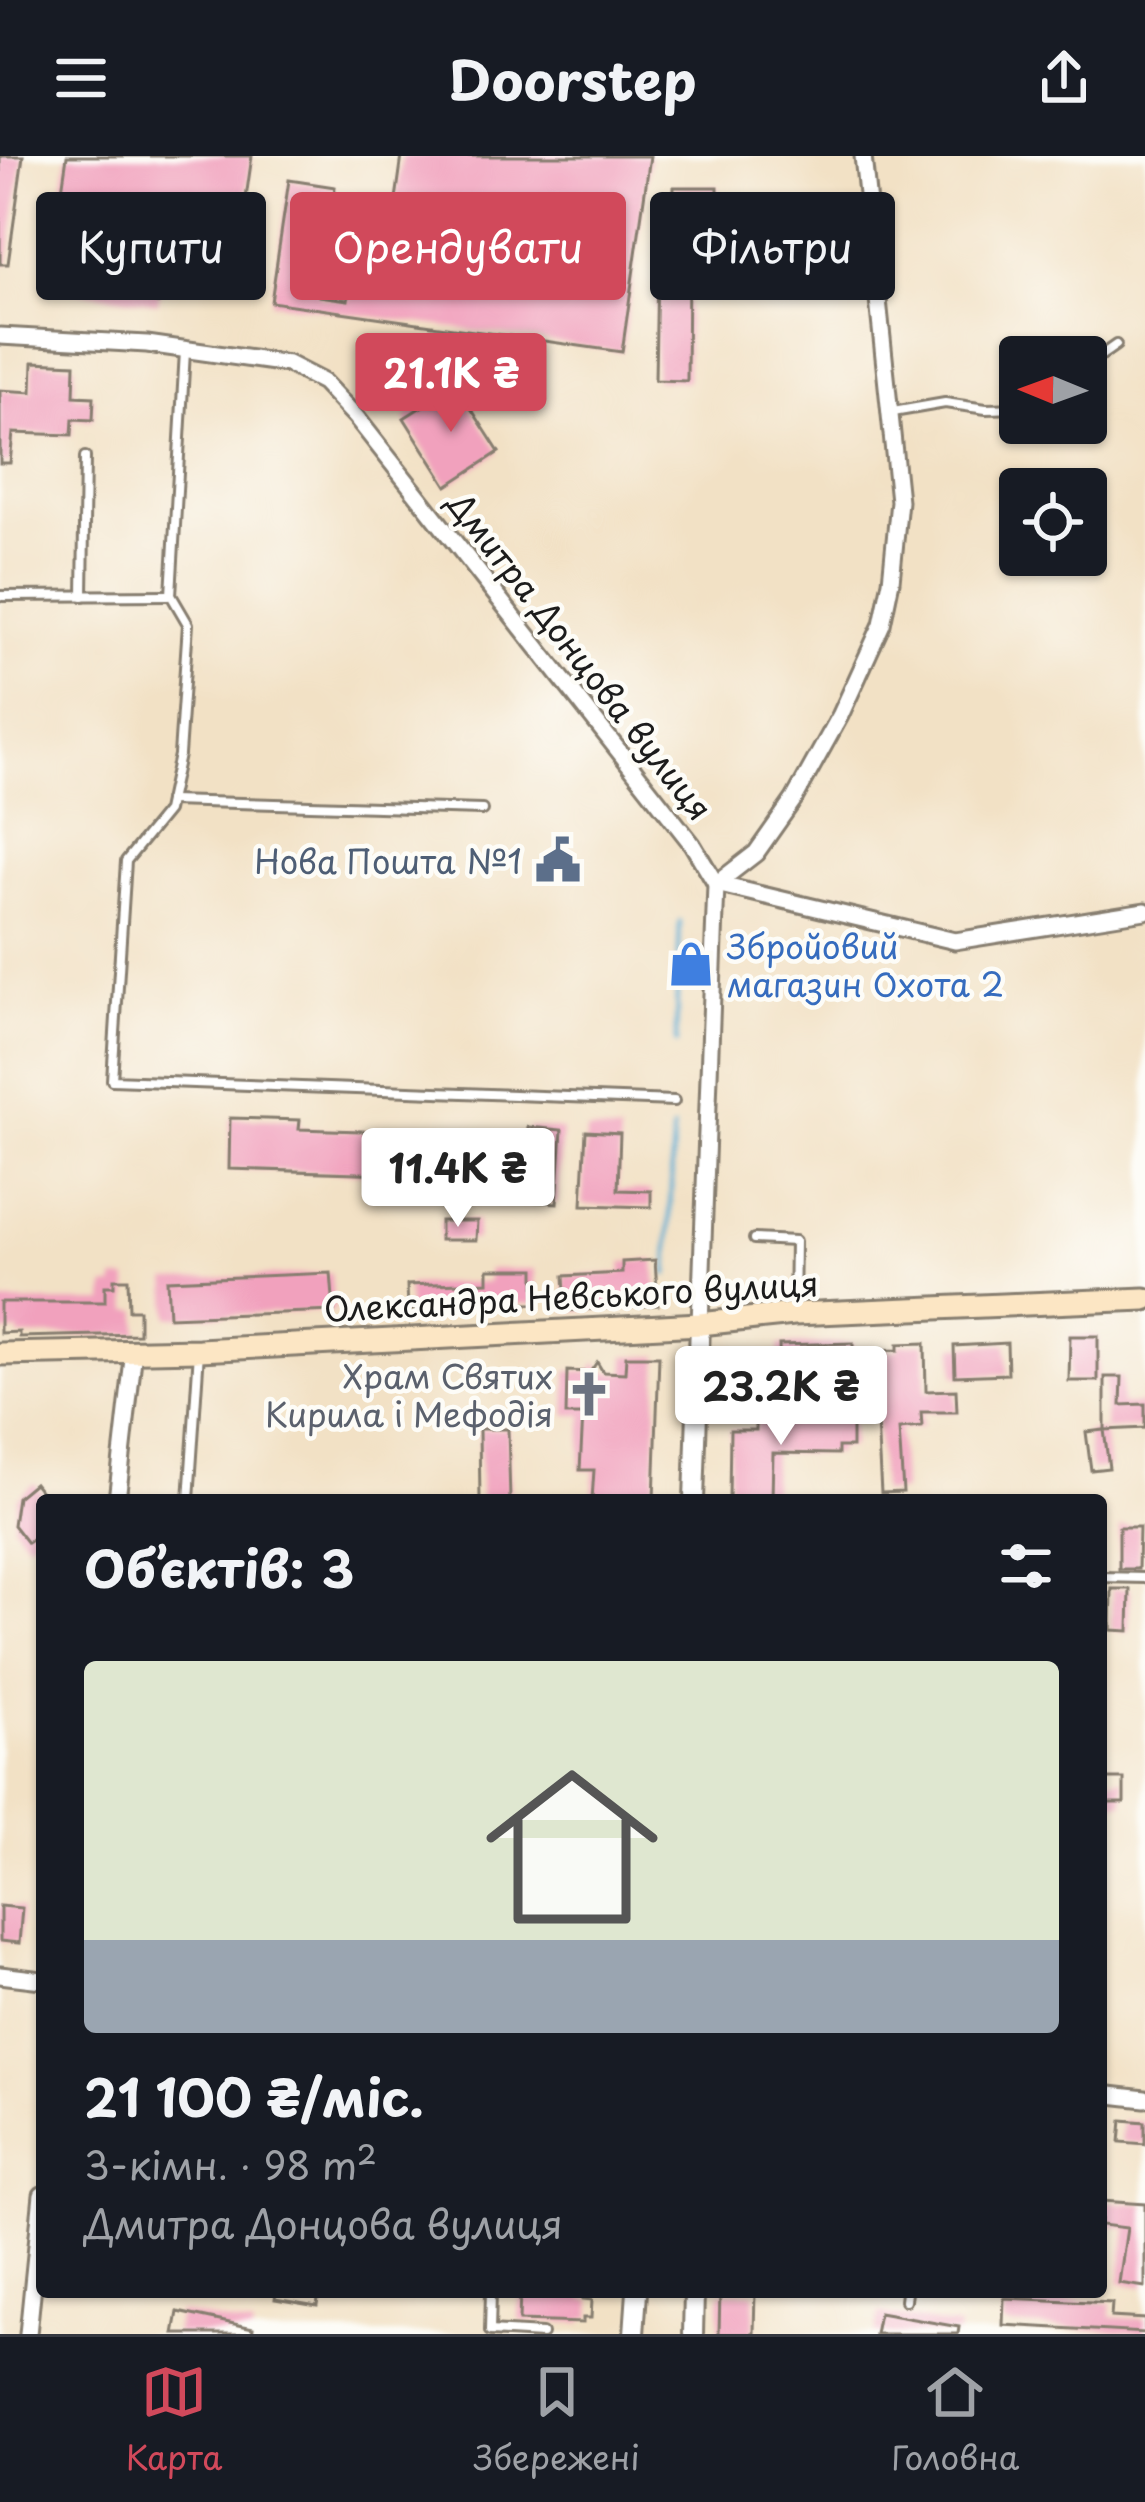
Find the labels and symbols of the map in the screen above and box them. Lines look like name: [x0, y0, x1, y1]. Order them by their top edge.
pin: 21.1K ₴: [340, 333, 562, 435]
north arrow: [999, 336, 1107, 444]
street label: Дмитра Донцова вулиця: [436, 479, 725, 830]
place label: Нова Пошта №1: [254, 835, 522, 885]
public building icon: Нова Пошта №1: [533, 835, 583, 885]
place label: Збройовий магазин Охота 2: [726, 920, 1004, 1008]
shop icon: Збройовий магазин Охота 2: [666, 939, 716, 989]
pin: 11.4K ₴: [347, 1128, 569, 1230]
street label: Олександра Невського вулиця: [322, 1257, 820, 1333]
pin: 23.2K ₴: [670, 1346, 892, 1448]
place label: Храм Святих Кирила і Мефодія: [265, 1350, 553, 1438]
church icon: Храм Святих Кирила і Мефодія: [564, 1369, 614, 1419]

